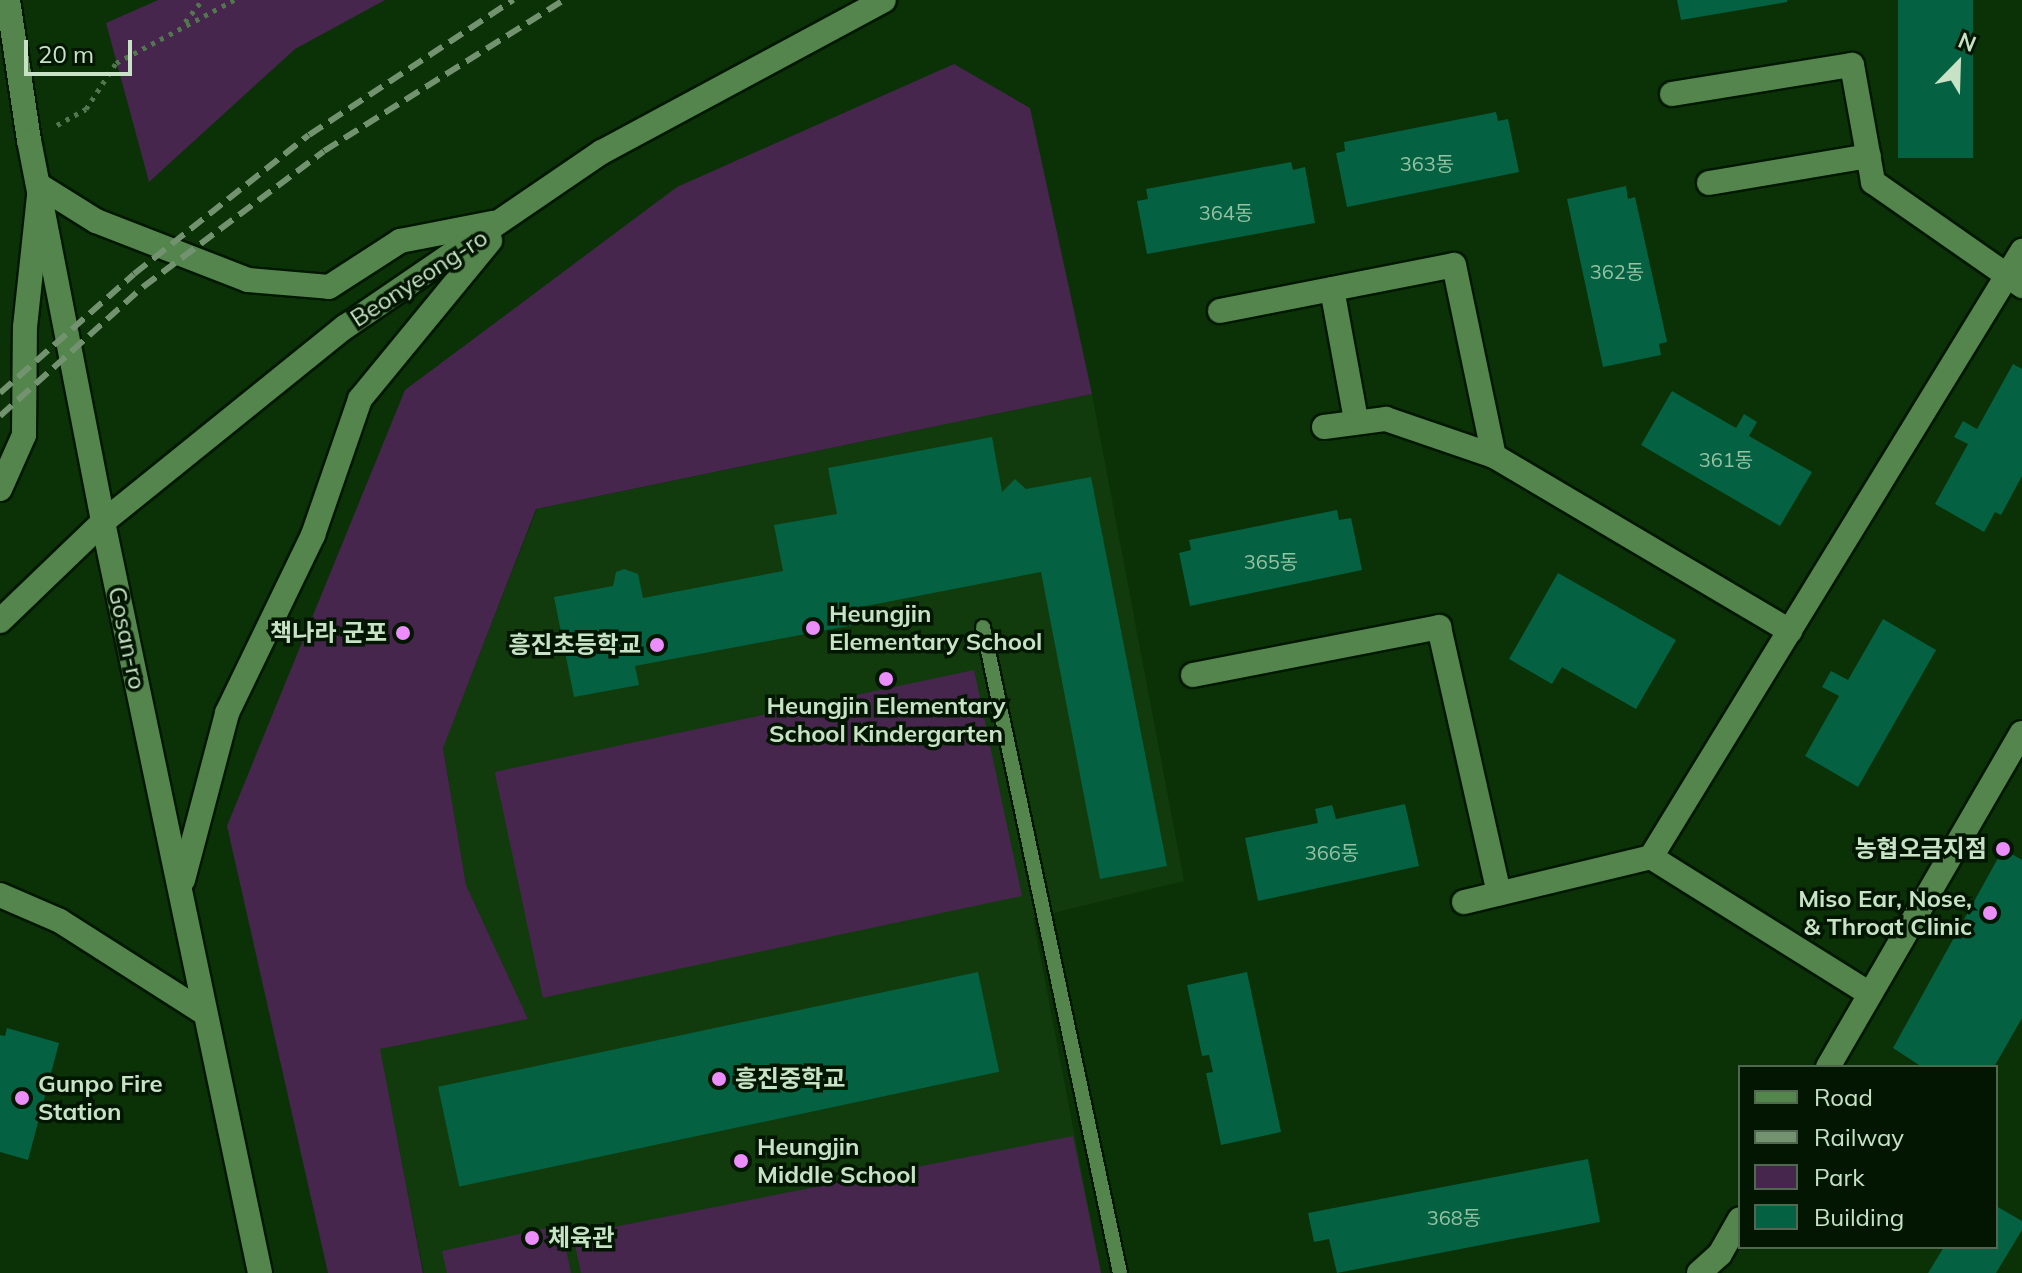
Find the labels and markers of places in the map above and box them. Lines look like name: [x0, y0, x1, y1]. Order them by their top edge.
place label: Heungjin Elementary School: [829, 600, 1042, 656]
place label: 책나라 군포: [270, 619, 387, 647]
marker: Heungjin Elementary School: [804, 619, 822, 637]
marker: 책나라 군포: [394, 624, 412, 642]
place label: 흥진초등학교: [509, 631, 641, 659]
marker: 흥진초등학교: [648, 636, 666, 654]
marker: Heungjin Elementary School Kindergarten: [877, 670, 895, 688]
place label: Heungjin Elementary School Kindergarten: [766, 692, 1006, 748]
place label: 농협오금지점: [1855, 835, 1987, 863]
marker: 농협오금지점: [1994, 840, 2012, 858]
place label: Miso Ear, Nose, & Throat Clinic: [1798, 885, 1972, 941]
marker: Miso Ear, Nose, & Throat Clinic: [1979, 902, 2001, 924]
place label: 흥진중학교: [735, 1065, 845, 1093]
place label: Gunpo Fire Station: [38, 1070, 163, 1126]
marker: 흥진중학교: [710, 1070, 728, 1088]
marker: Gunpo Fire Station: [13, 1089, 31, 1107]
place label: Heungjin Middle School: [757, 1133, 917, 1189]
marker: Heungjin Middle School: [732, 1152, 750, 1170]
place label: 체육관: [548, 1224, 614, 1252]
marker: 체육관: [523, 1229, 541, 1247]

